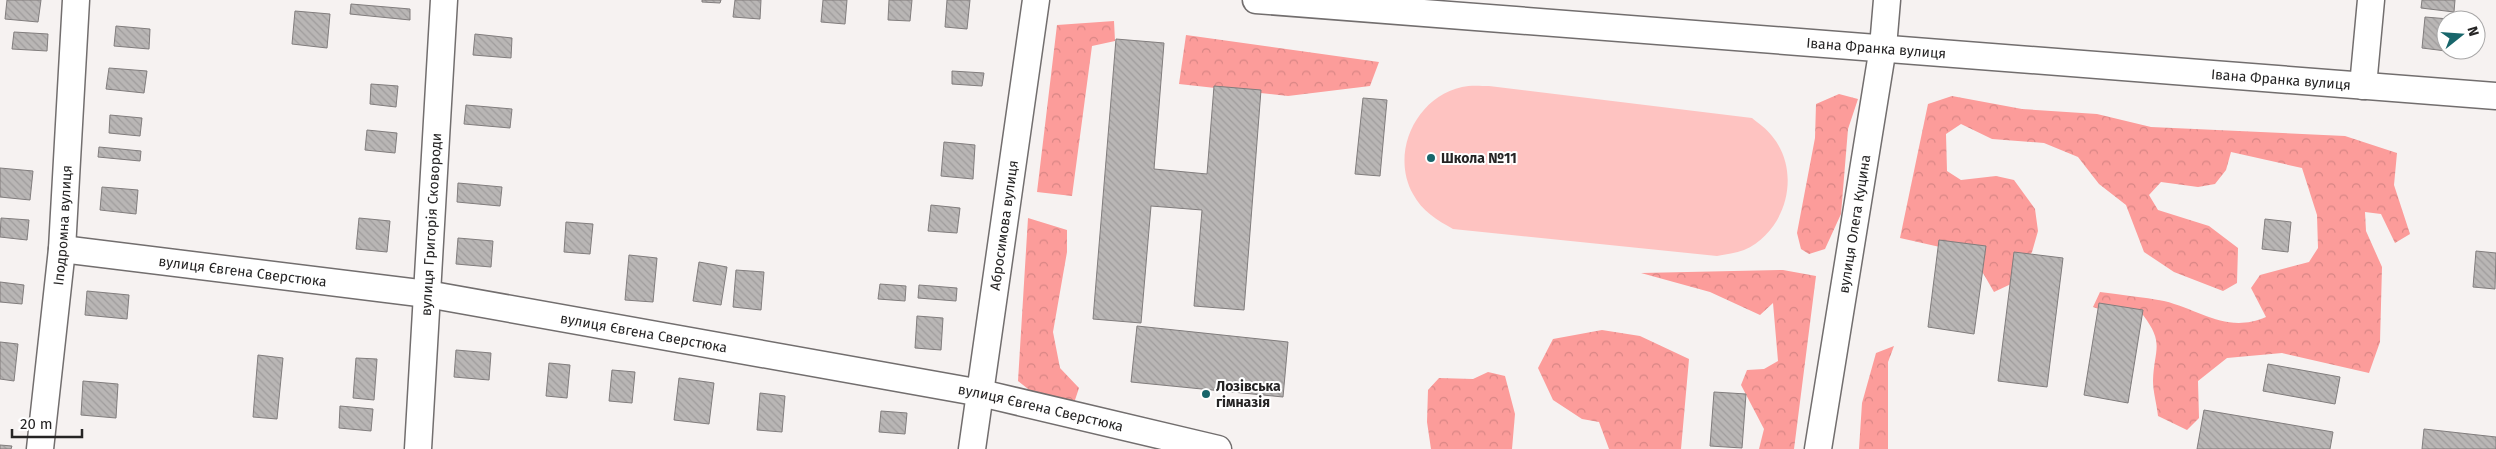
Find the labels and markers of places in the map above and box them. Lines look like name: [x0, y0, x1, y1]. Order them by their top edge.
place label: Школа №11: [1441, 150, 1517, 167]
marker: Школа №11: [1425, 152, 1437, 164]
place label: Лозівська гімназія: [1216, 378, 1281, 411]
marker: Лозівська гімназія: [1200, 388, 1212, 400]

